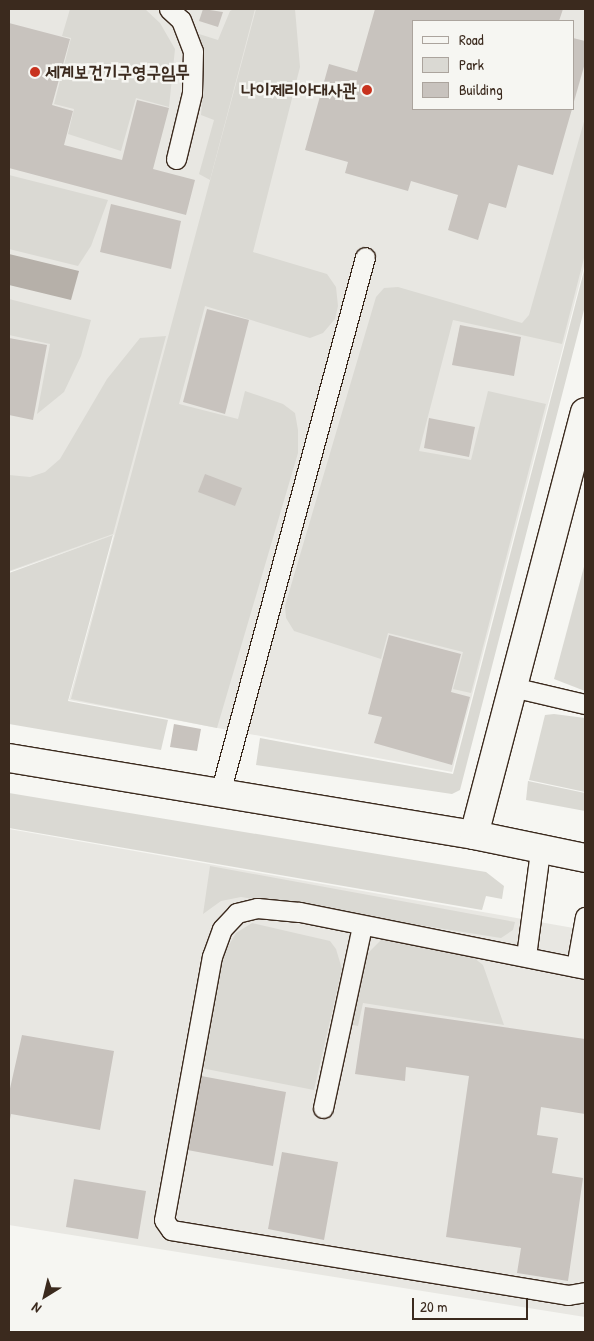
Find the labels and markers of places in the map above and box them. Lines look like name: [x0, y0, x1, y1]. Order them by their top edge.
place label: 세계보건기구영구임무: [45, 61, 190, 83]
marker: 세계보건기구영구임무: [29, 66, 41, 78]
place label: 나이제리아대사관: [241, 79, 357, 101]
marker: 나이제리아대사관: [361, 84, 373, 96]

